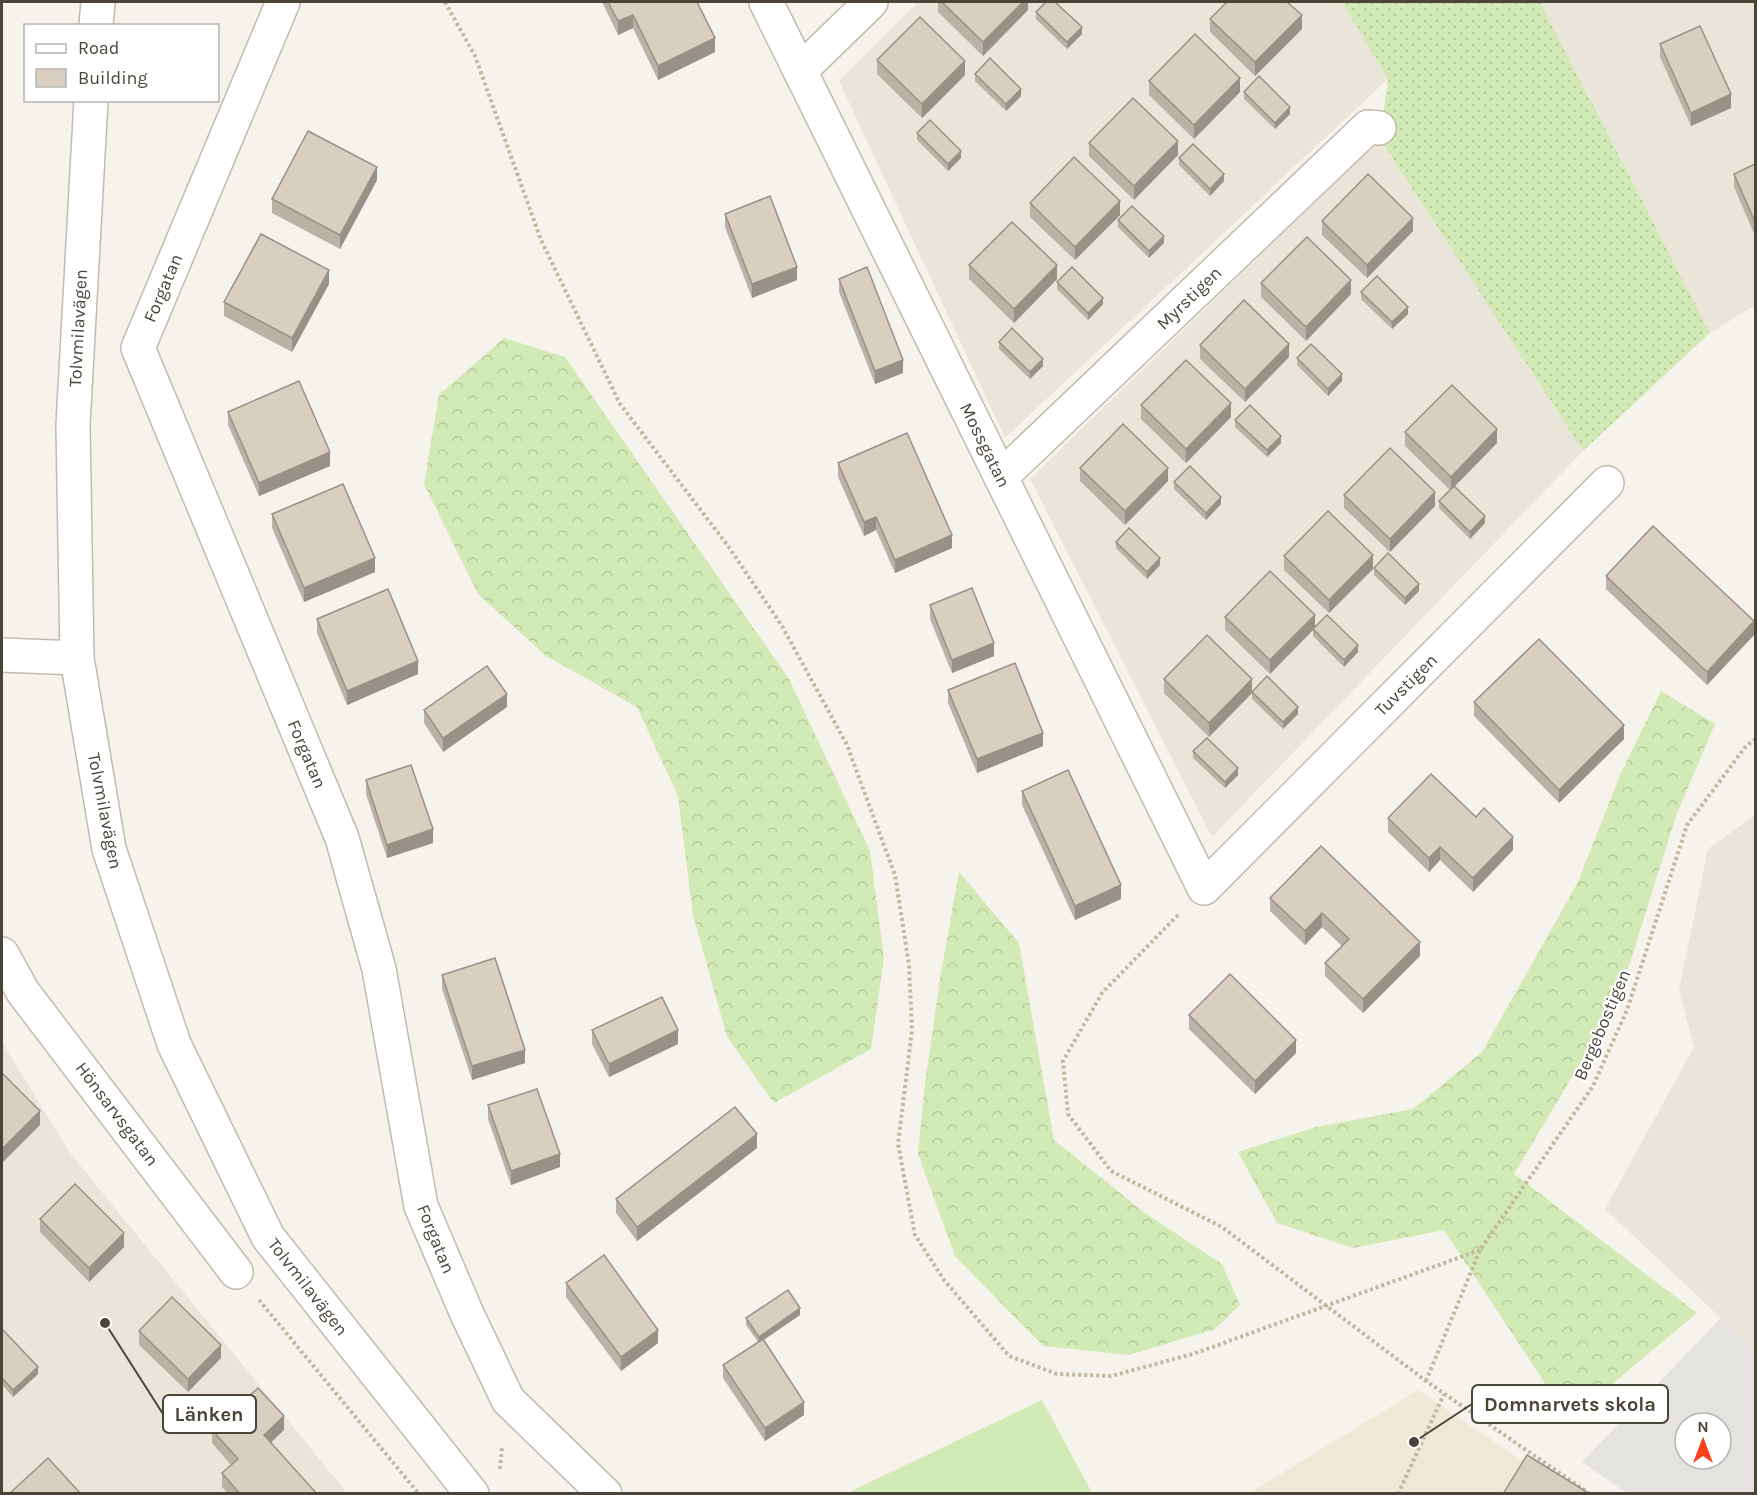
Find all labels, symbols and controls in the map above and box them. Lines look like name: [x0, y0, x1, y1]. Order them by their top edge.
legend: [24, 24, 219, 102]
text: Road: [78, 37, 119, 59]
text: Building: [78, 67, 148, 89]
street label: Forgatan: [139, 250, 187, 326]
street label: Myrstigen: [1152, 262, 1226, 334]
street label: Tolvmilavägen: [64, 269, 92, 387]
street label: Mossgatan: [955, 399, 1015, 491]
street label: Tuvstigen: [1370, 649, 1442, 721]
street label: Forgatan: [283, 716, 331, 792]
street label: Tolvmilavägen: [83, 751, 127, 871]
street label: Bergebostigen: [1569, 966, 1635, 1084]
street label: Hönsarvsgatan: [71, 1058, 163, 1170]
street label: Forgatan: [412, 1201, 460, 1277]
street label: Tolvmilavägen: [263, 1234, 353, 1340]
callout: Domnarvets skola: [1472, 1385, 1668, 1423]
text: Domnarvets skola: [1484, 1393, 1656, 1416]
callout: Länken: [163, 1395, 256, 1433]
text: Länken: [175, 1403, 243, 1426]
north arrow: [1673, 1411, 1733, 1471]
text: N: [1697, 1417, 1709, 1436]

